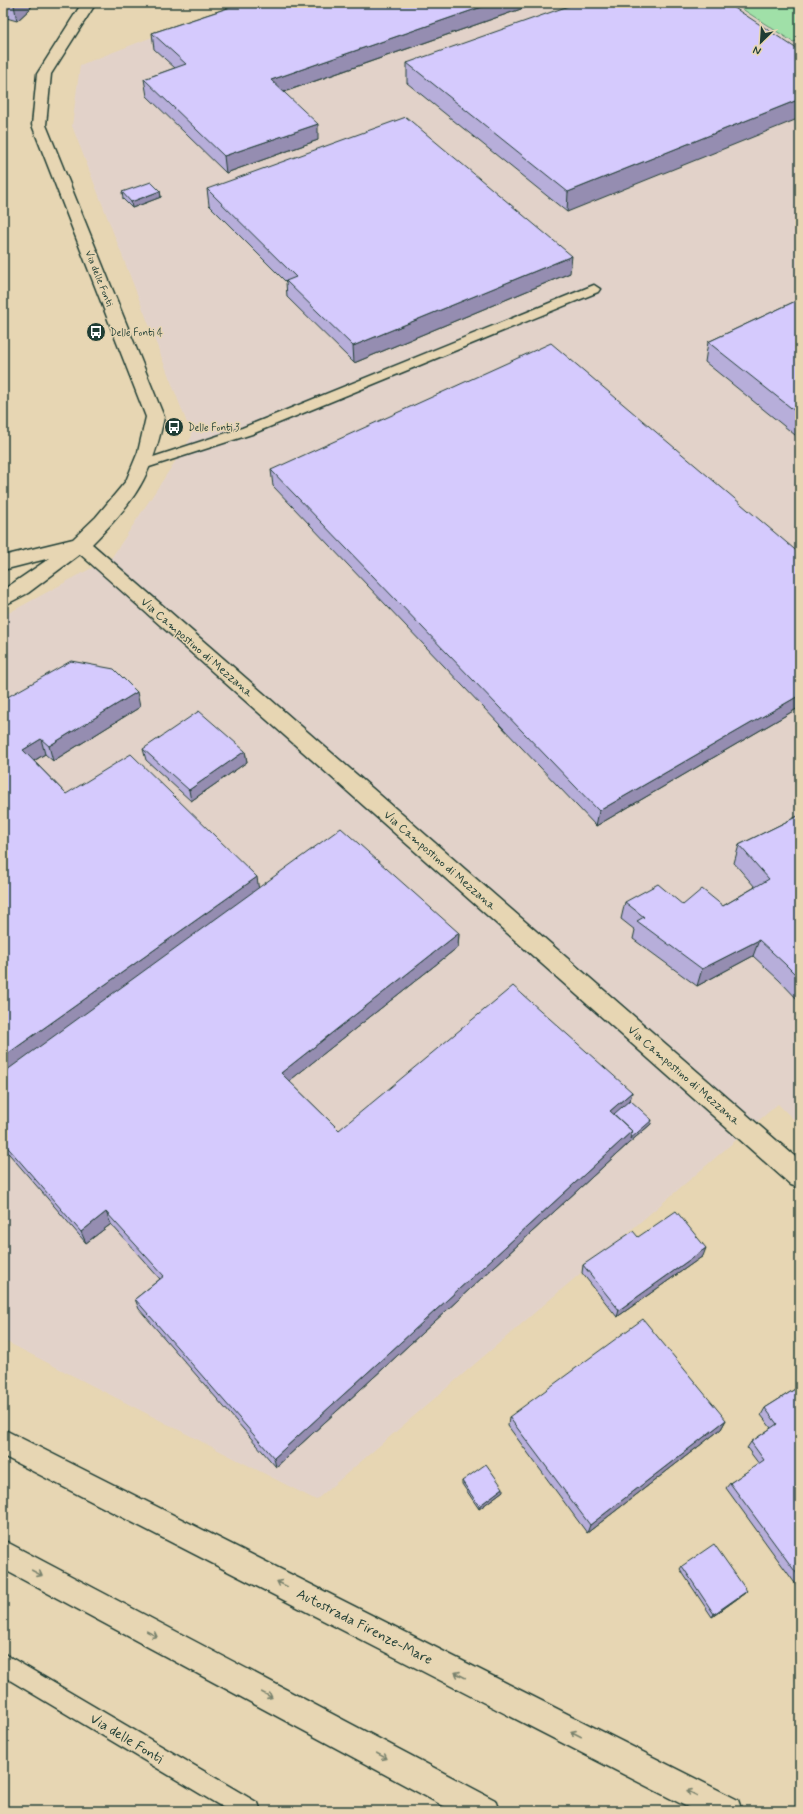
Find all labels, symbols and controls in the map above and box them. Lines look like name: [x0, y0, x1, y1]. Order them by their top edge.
north arrow: [741, 22, 781, 62]
text: N: [751, 42, 763, 58]
street label: Via delle Fonti: [82, 248, 117, 309]
bus stop icon: Delle Fonti 4: [85, 321, 107, 343]
place label: Delle Fonti 4: [110, 327, 163, 340]
bus stop icon: Delle Fonti 3: [163, 416, 185, 438]
place label: Delle Fonti 3: [188, 422, 240, 435]
street label: Via Campostino di Mezzana: [137, 595, 256, 702]
street label: Via Campostino di Mezzana: [380, 808, 499, 915]
street label: Via Campostino di Mezzana: [624, 1023, 743, 1130]
one-way arrow: [31, 1569, 43, 1577]
one-way arrow: [276, 1580, 288, 1587]
street label: Autostrada Firenze-Mare: [294, 1585, 436, 1669]
one-way arrow: [146, 1630, 158, 1638]
one-way arrow: [455, 1671, 467, 1678]
one-way arrow: [261, 1692, 273, 1699]
street label: Via delle Fonti: [86, 1710, 167, 1768]
one-way arrow: [570, 1730, 582, 1737]
one-way arrow: [375, 1753, 387, 1760]
one-way arrow: [686, 1789, 698, 1796]

